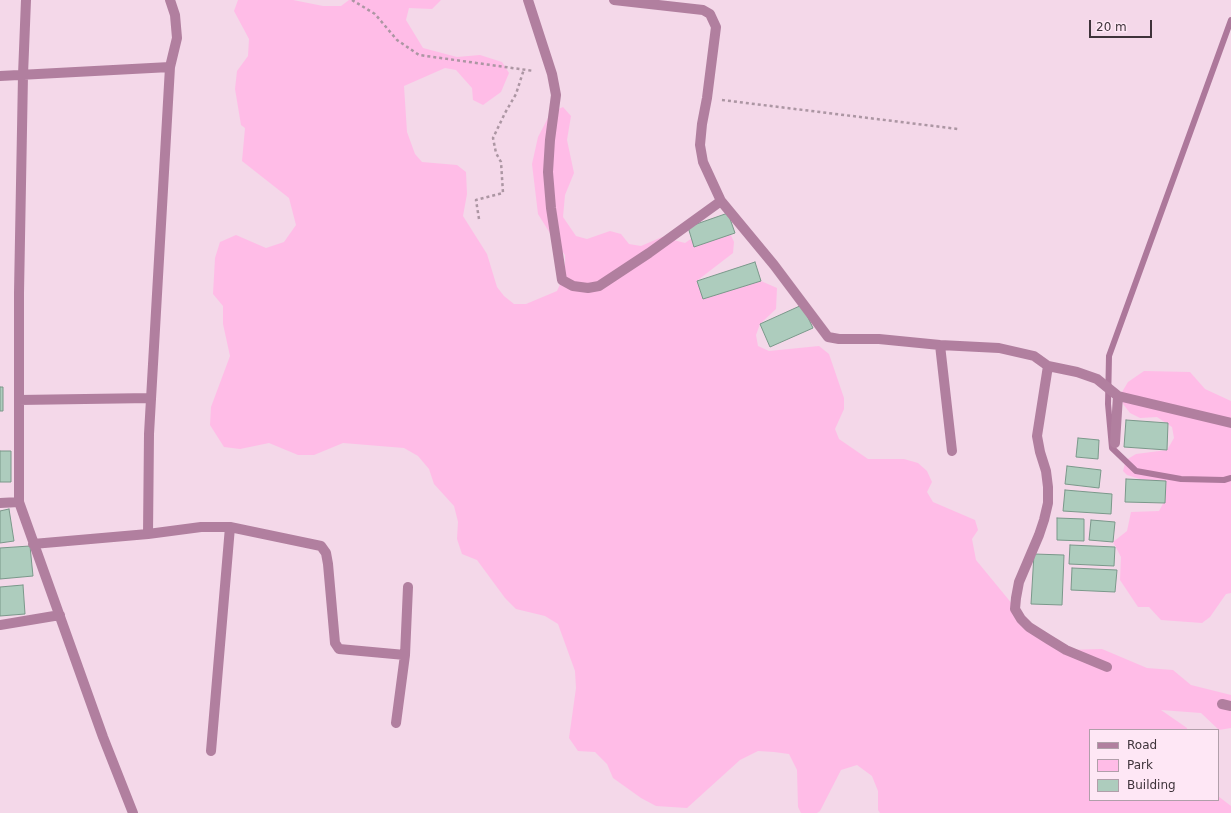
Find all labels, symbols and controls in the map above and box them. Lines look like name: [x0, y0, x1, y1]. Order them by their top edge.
scale bar: [1091, 12, 1154, 38]
text: 20 m: [1096, 20, 1127, 34]
legend: [1089, 729, 1219, 801]
text: Road: [1127, 738, 1157, 752]
text: Park: [1127, 758, 1153, 772]
text: Building: [1127, 778, 1176, 792]

